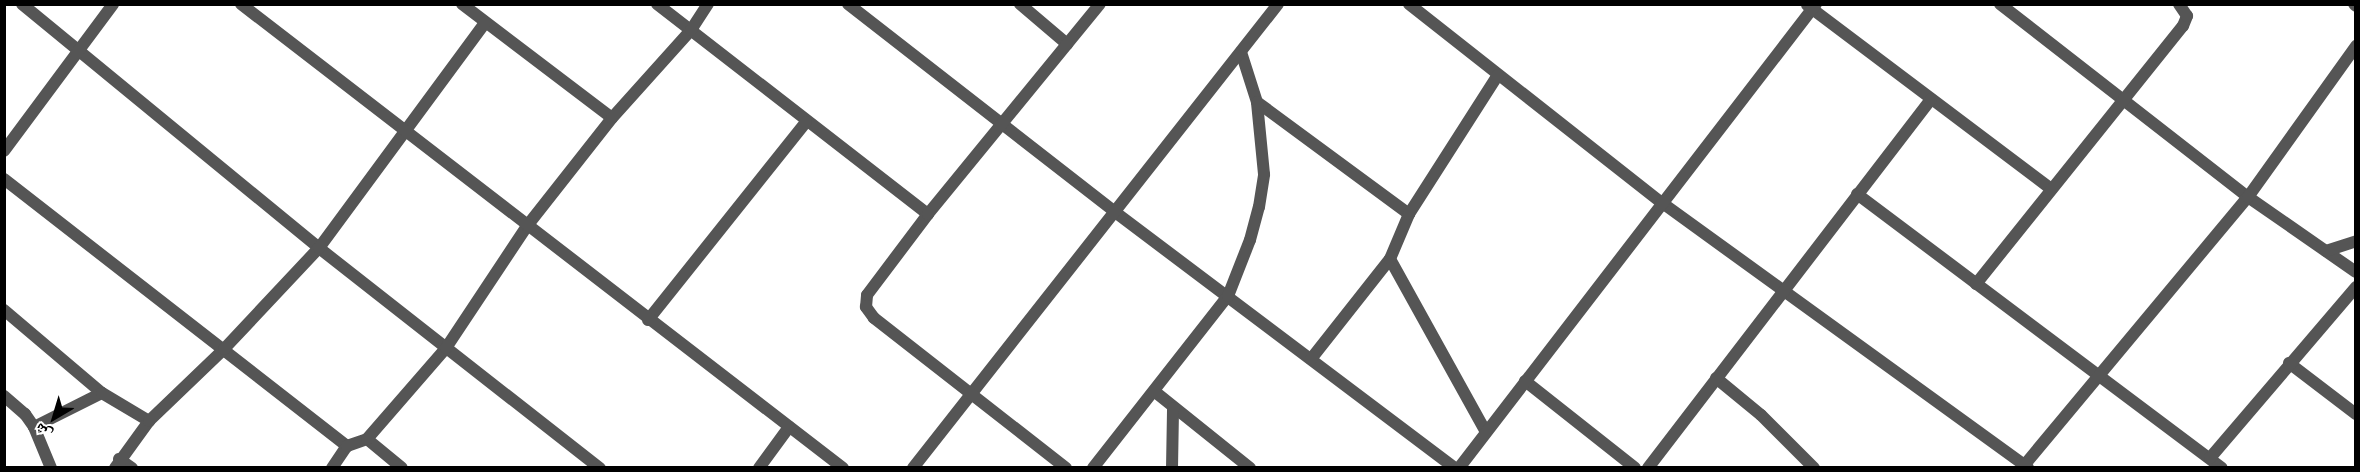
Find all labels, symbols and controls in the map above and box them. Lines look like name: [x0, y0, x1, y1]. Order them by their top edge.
north arrow: [24, 388, 84, 448]
text: ش: [31, 420, 55, 445]

